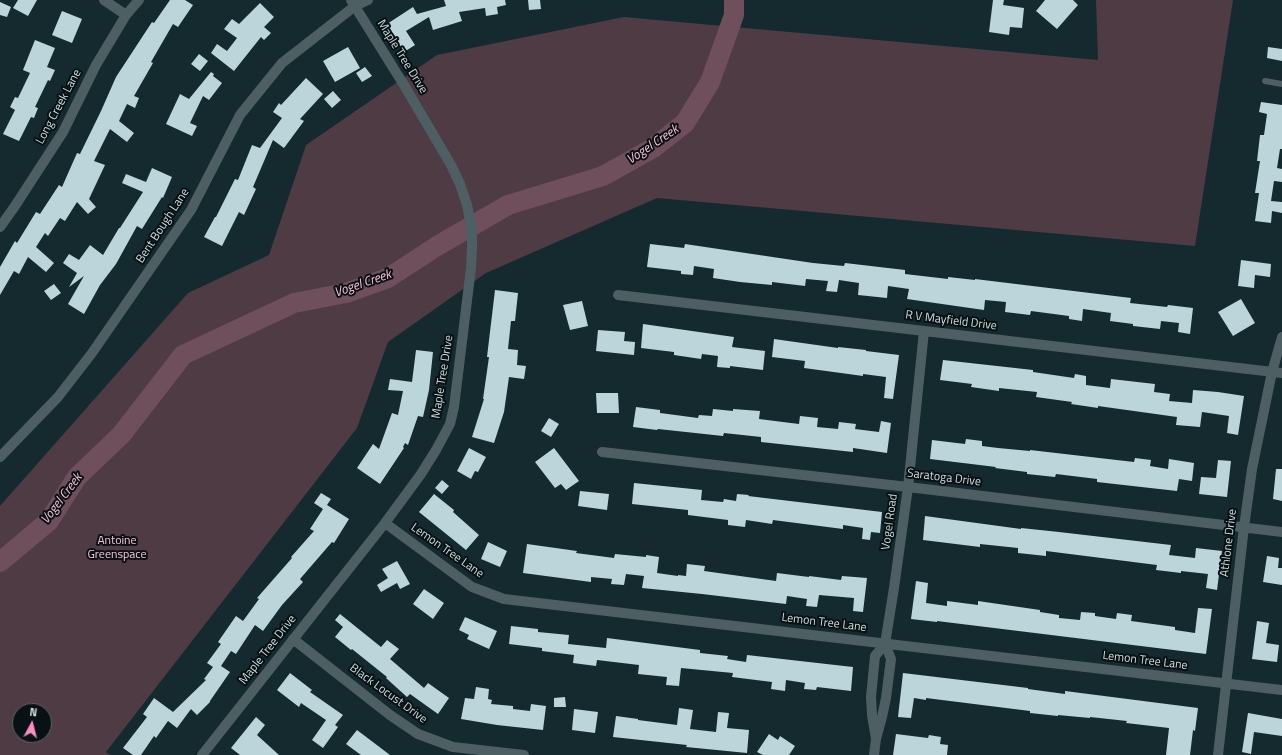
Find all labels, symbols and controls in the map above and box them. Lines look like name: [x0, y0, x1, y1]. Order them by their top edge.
street label: Maple Tree Drive: [374, 17, 430, 97]
street label: Long Creek Lane: [33, 67, 85, 147]
water label: Vogel Creek: [624, 122, 682, 168]
street label: Bent Bough Lane: [133, 186, 193, 266]
water label: Vogel Creek: [332, 267, 394, 301]
street label: R V Mayfield Drive: [904, 308, 998, 334]
street label: Maple Tree Drive: [429, 334, 457, 420]
street label: Saratoga Drive: [906, 466, 982, 490]
water label: Vogel Creek: [38, 471, 86, 527]
street label: Vogel Road: [879, 493, 901, 551]
street label: Athlone Drive: [1218, 508, 1240, 578]
street label: Lemon Tree Lane: [408, 521, 486, 581]
park label: Antoine Greenspace: [87, 534, 147, 562]
street label: Lemon Tree Lane: [781, 611, 867, 635]
street label: Maple Tree Drive: [236, 612, 300, 688]
street label: Lemon Tree Lane: [1102, 649, 1188, 673]
street label: Black Locust Drive: [347, 661, 429, 727]
north arrow: [12, 703, 52, 743]
text: N: [29, 704, 38, 720]

